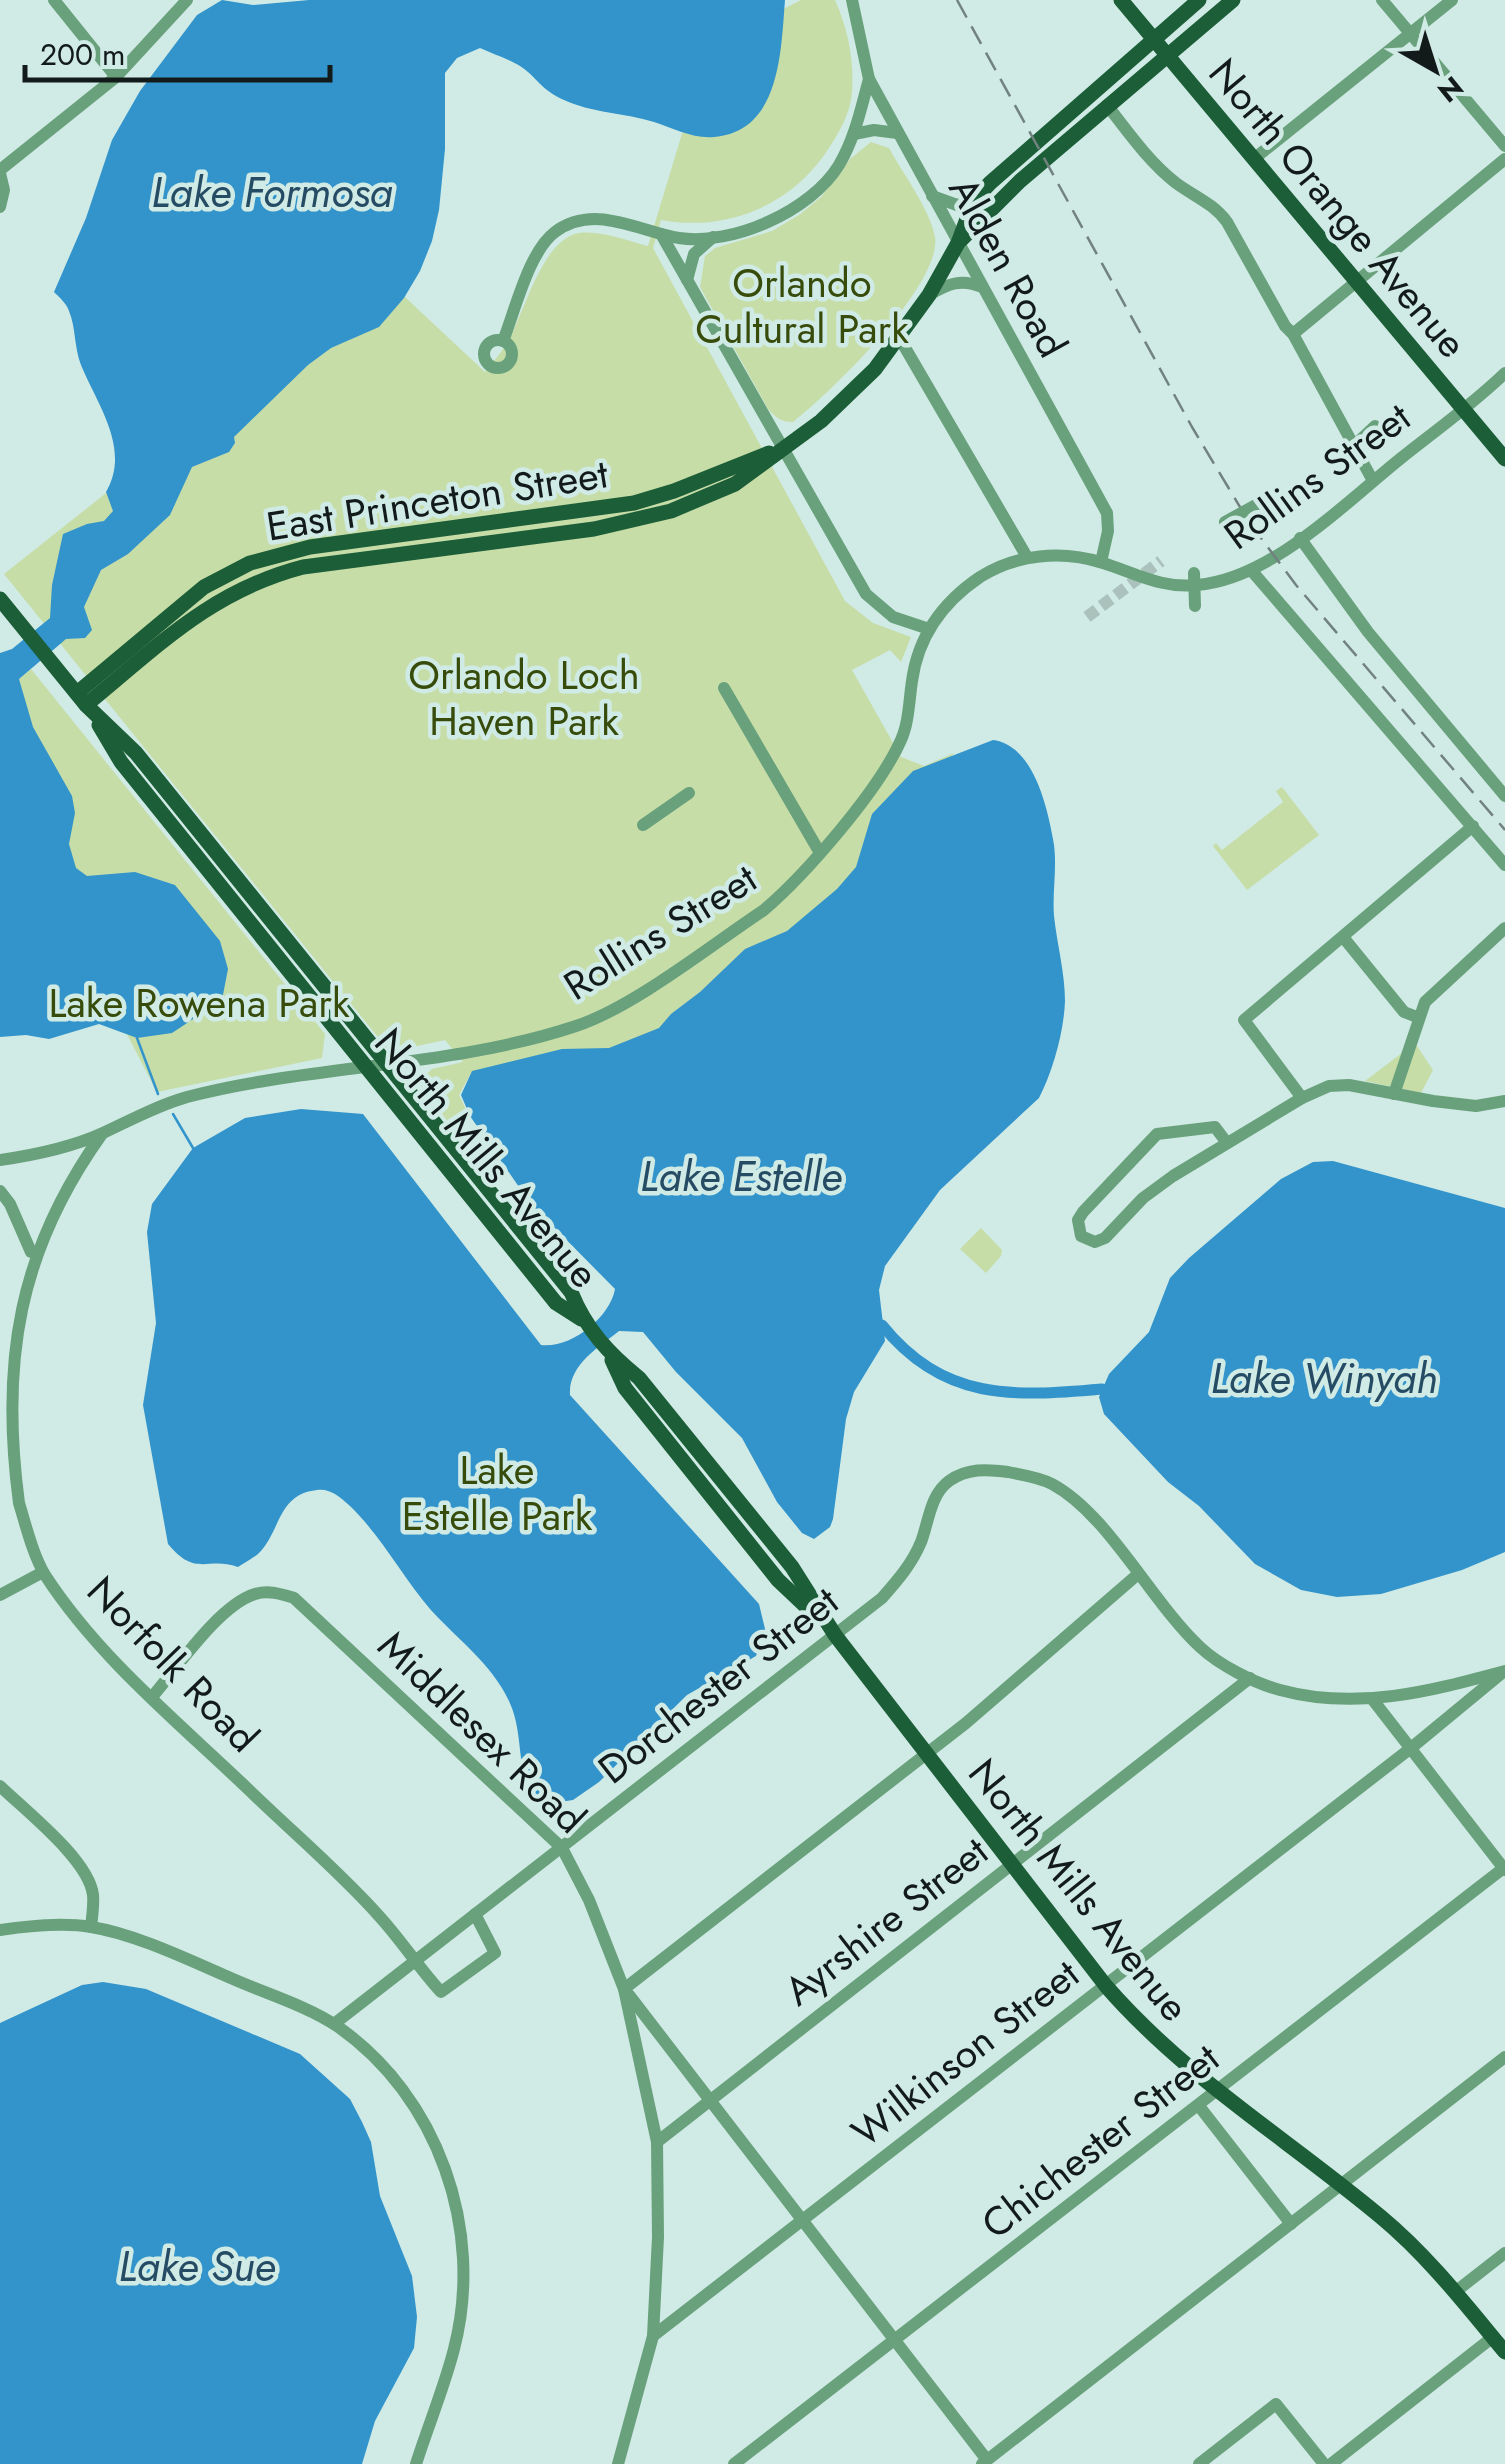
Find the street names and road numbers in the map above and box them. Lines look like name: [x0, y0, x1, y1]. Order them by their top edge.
street label: North Orange Avenue: [1199, 49, 1477, 367]
street label: Alden Road: [935, 166, 1081, 368]
street label: Rollins Street: [1212, 388, 1422, 563]
street label: East Princeton Street: [262, 444, 612, 556]
street label: Rollins Street: [552, 850, 768, 1014]
street label: North Mills Avenue: [361, 1016, 613, 1300]
street label: Norfolk Road: [74, 1563, 272, 1765]
street label: Dorchester Street: [586, 1573, 851, 1797]
street label: Middlesex Road: [365, 1618, 599, 1846]
street label: North Mills Avenue: [955, 1746, 1203, 2034]
street label: Ayrshire Street: [772, 1823, 1000, 2019]
street label: Wilkinson Street: [839, 1945, 1091, 2160]
street label: Chichester Street: [969, 2030, 1231, 2252]

